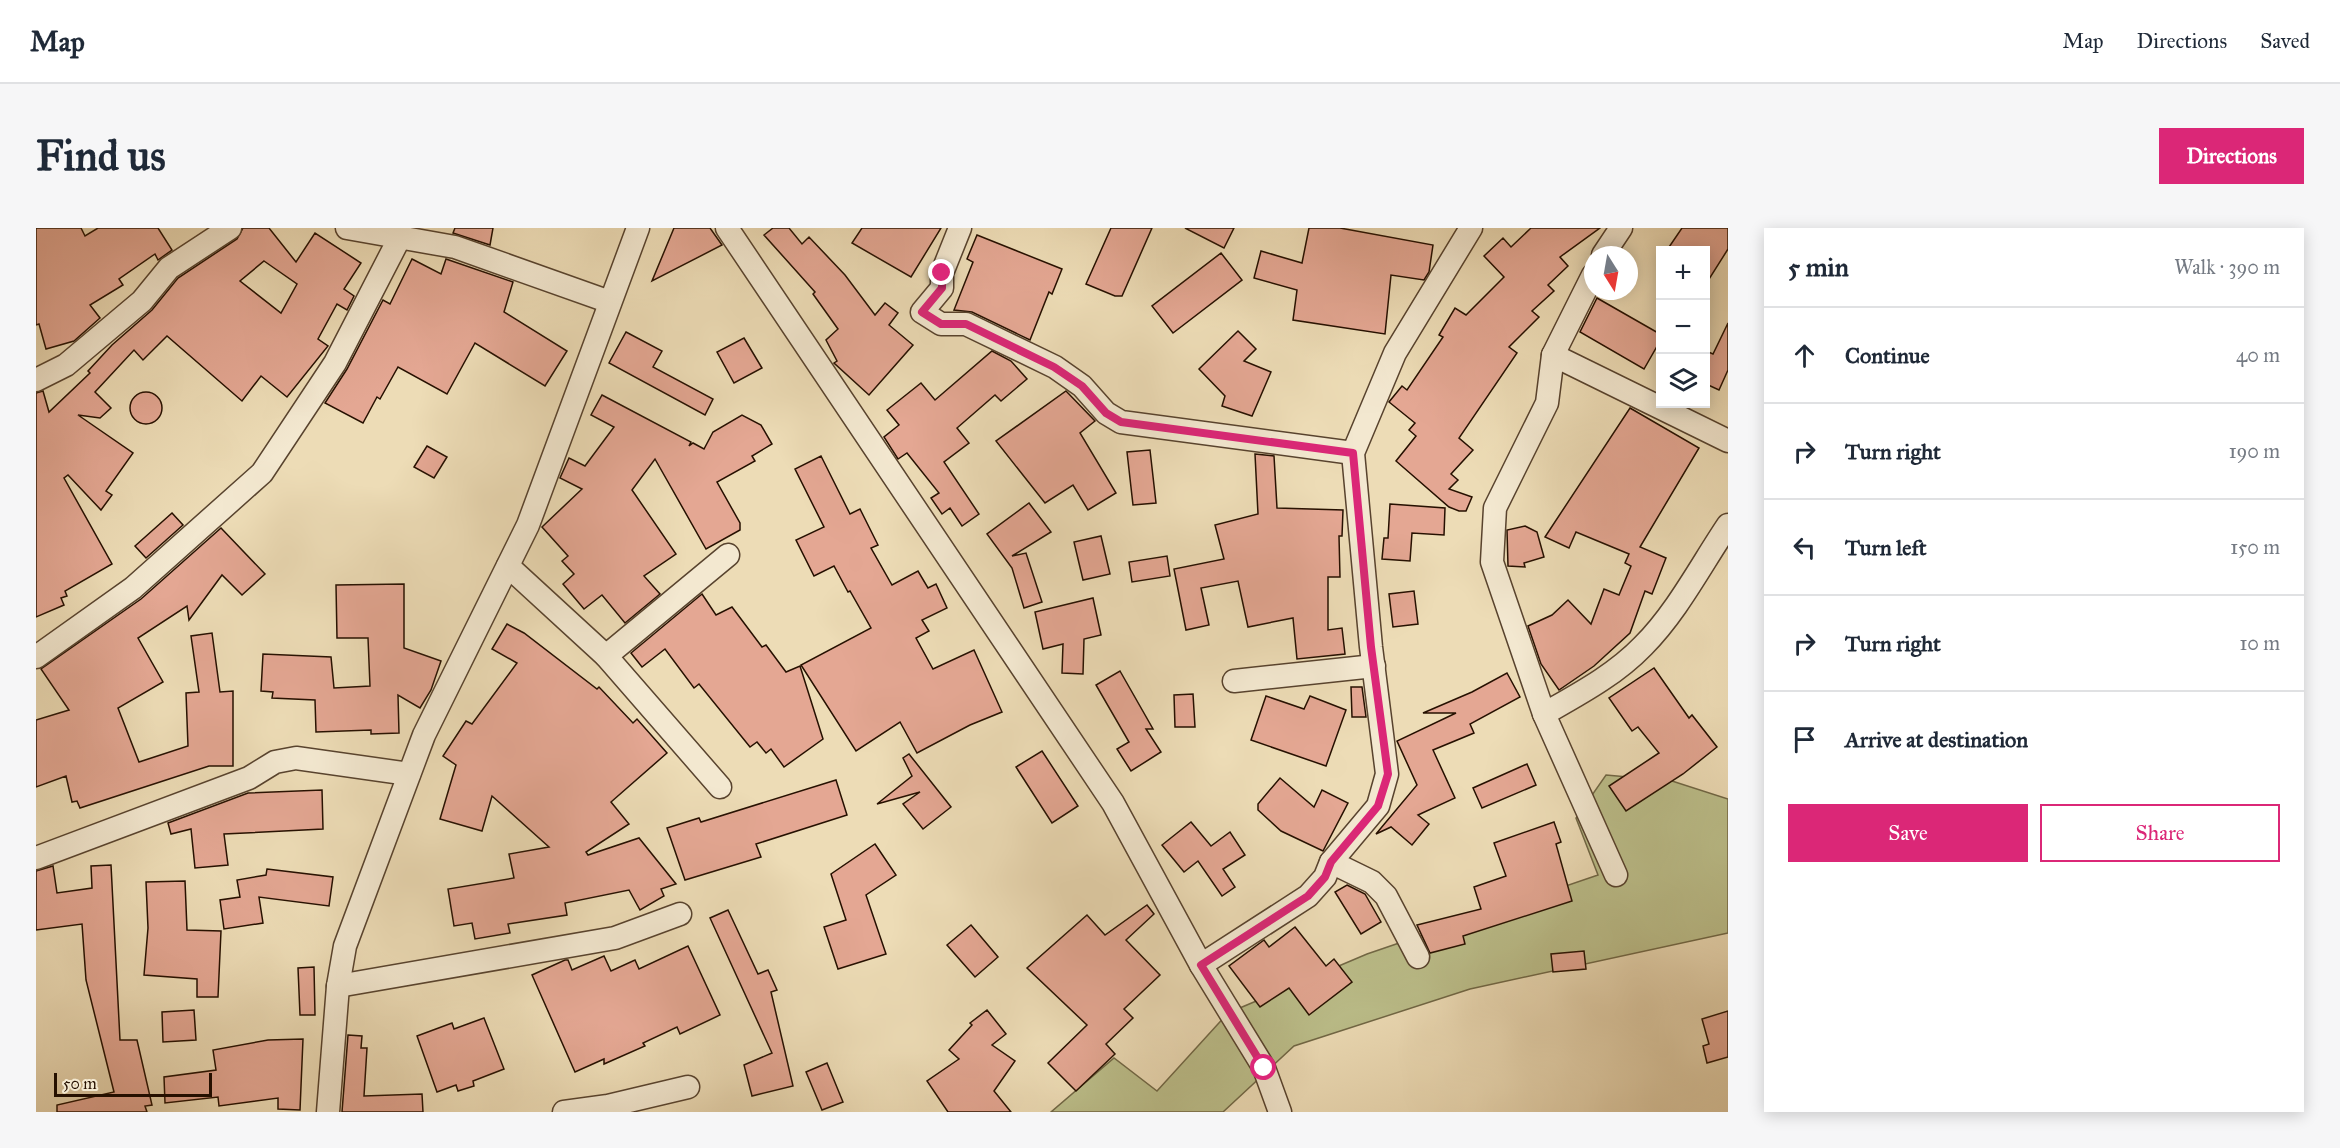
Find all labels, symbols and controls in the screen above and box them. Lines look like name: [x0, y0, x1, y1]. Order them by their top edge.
text: Map: [30, 24, 85, 59]
text: Map: [2063, 28, 2104, 54]
text: Directions: [2137, 28, 2227, 54]
text: Saved: [2260, 28, 2310, 54]
button: Directions: [2159, 128, 2304, 184]
text: Find us: [36, 130, 166, 182]
north arrow: [1584, 246, 1638, 300]
map controls: [1656, 246, 1710, 408]
button: +: [1656, 246, 1710, 300]
text: 5 min: [1788, 251, 1849, 283]
text: Walk · 390 m: [2174, 255, 2280, 279]
route end: [928, 259, 954, 285]
button: −: [1656, 300, 1710, 354]
icon: ahead: [1788, 339, 1821, 372]
text: Continue: [1845, 342, 1930, 369]
text: 40 m: [2236, 343, 2280, 367]
button: layers: [1656, 354, 1710, 408]
icon: right: [1788, 435, 1821, 468]
text: Turn right: [1845, 438, 1941, 465]
text: 190 m: [2229, 439, 2280, 463]
icon: left: [1788, 531, 1821, 564]
text: Turn left: [1845, 534, 1927, 561]
text: 150 m: [2230, 535, 2280, 559]
icon: right: [1788, 627, 1821, 660]
text: Turn right: [1845, 630, 1941, 657]
text: 10 m: [2239, 631, 2280, 655]
icon: arrive: [1788, 723, 1821, 756]
text: Arrive at destination: [1845, 726, 2028, 753]
button: Save: [1788, 804, 2028, 862]
button: Share: [2040, 804, 2280, 862]
route start: [1250, 1054, 1276, 1080]
scale bar: [54, 1070, 212, 1098]
text: 50 m: [63, 1074, 97, 1093]

